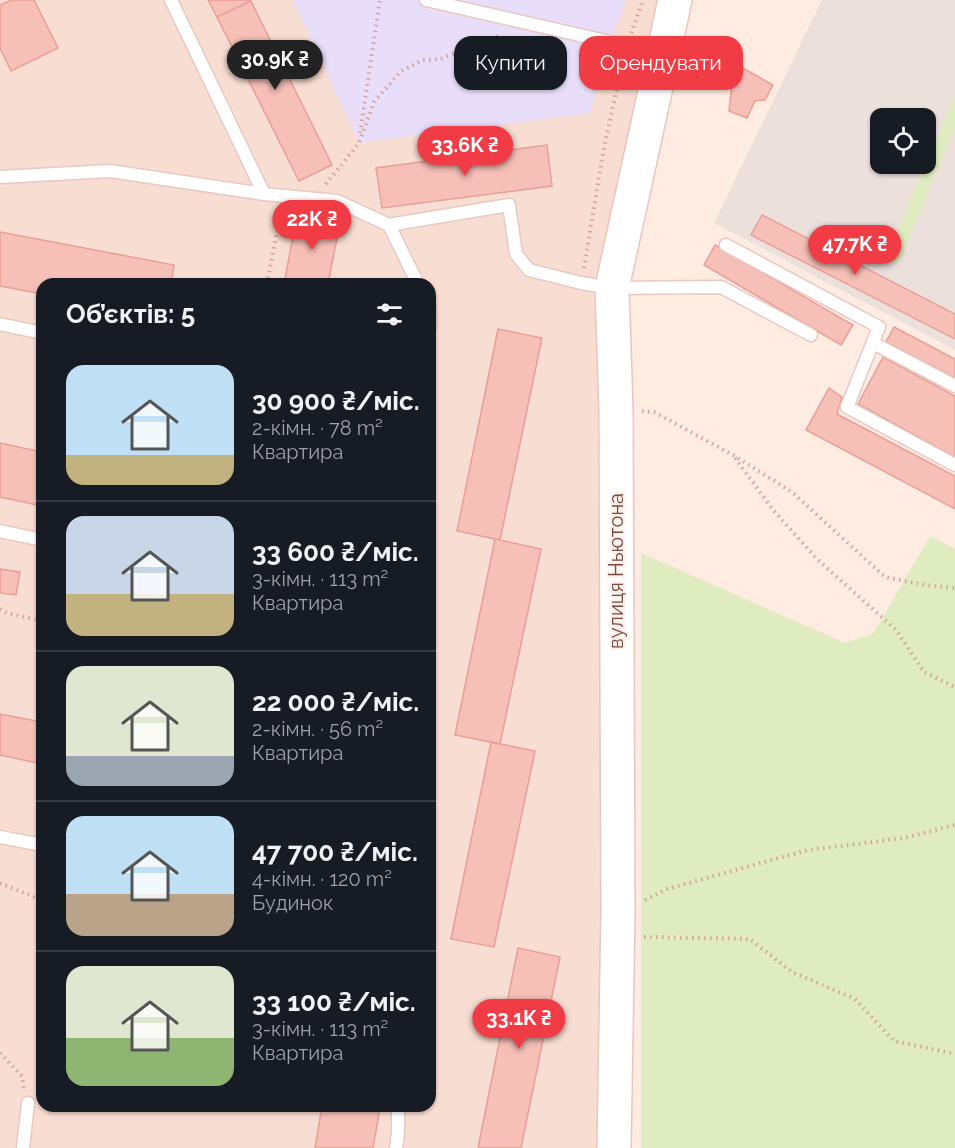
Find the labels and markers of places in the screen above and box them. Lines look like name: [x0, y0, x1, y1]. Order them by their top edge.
pin: 30.9K ₴: [220, 40, 330, 91]
pin: 33.6K ₴: [410, 126, 520, 177]
pin: 22K ₴: [270, 200, 354, 251]
pin: 47.7K ₴: [800, 225, 910, 276]
pin: 33.1K ₴: [464, 999, 574, 1050]

